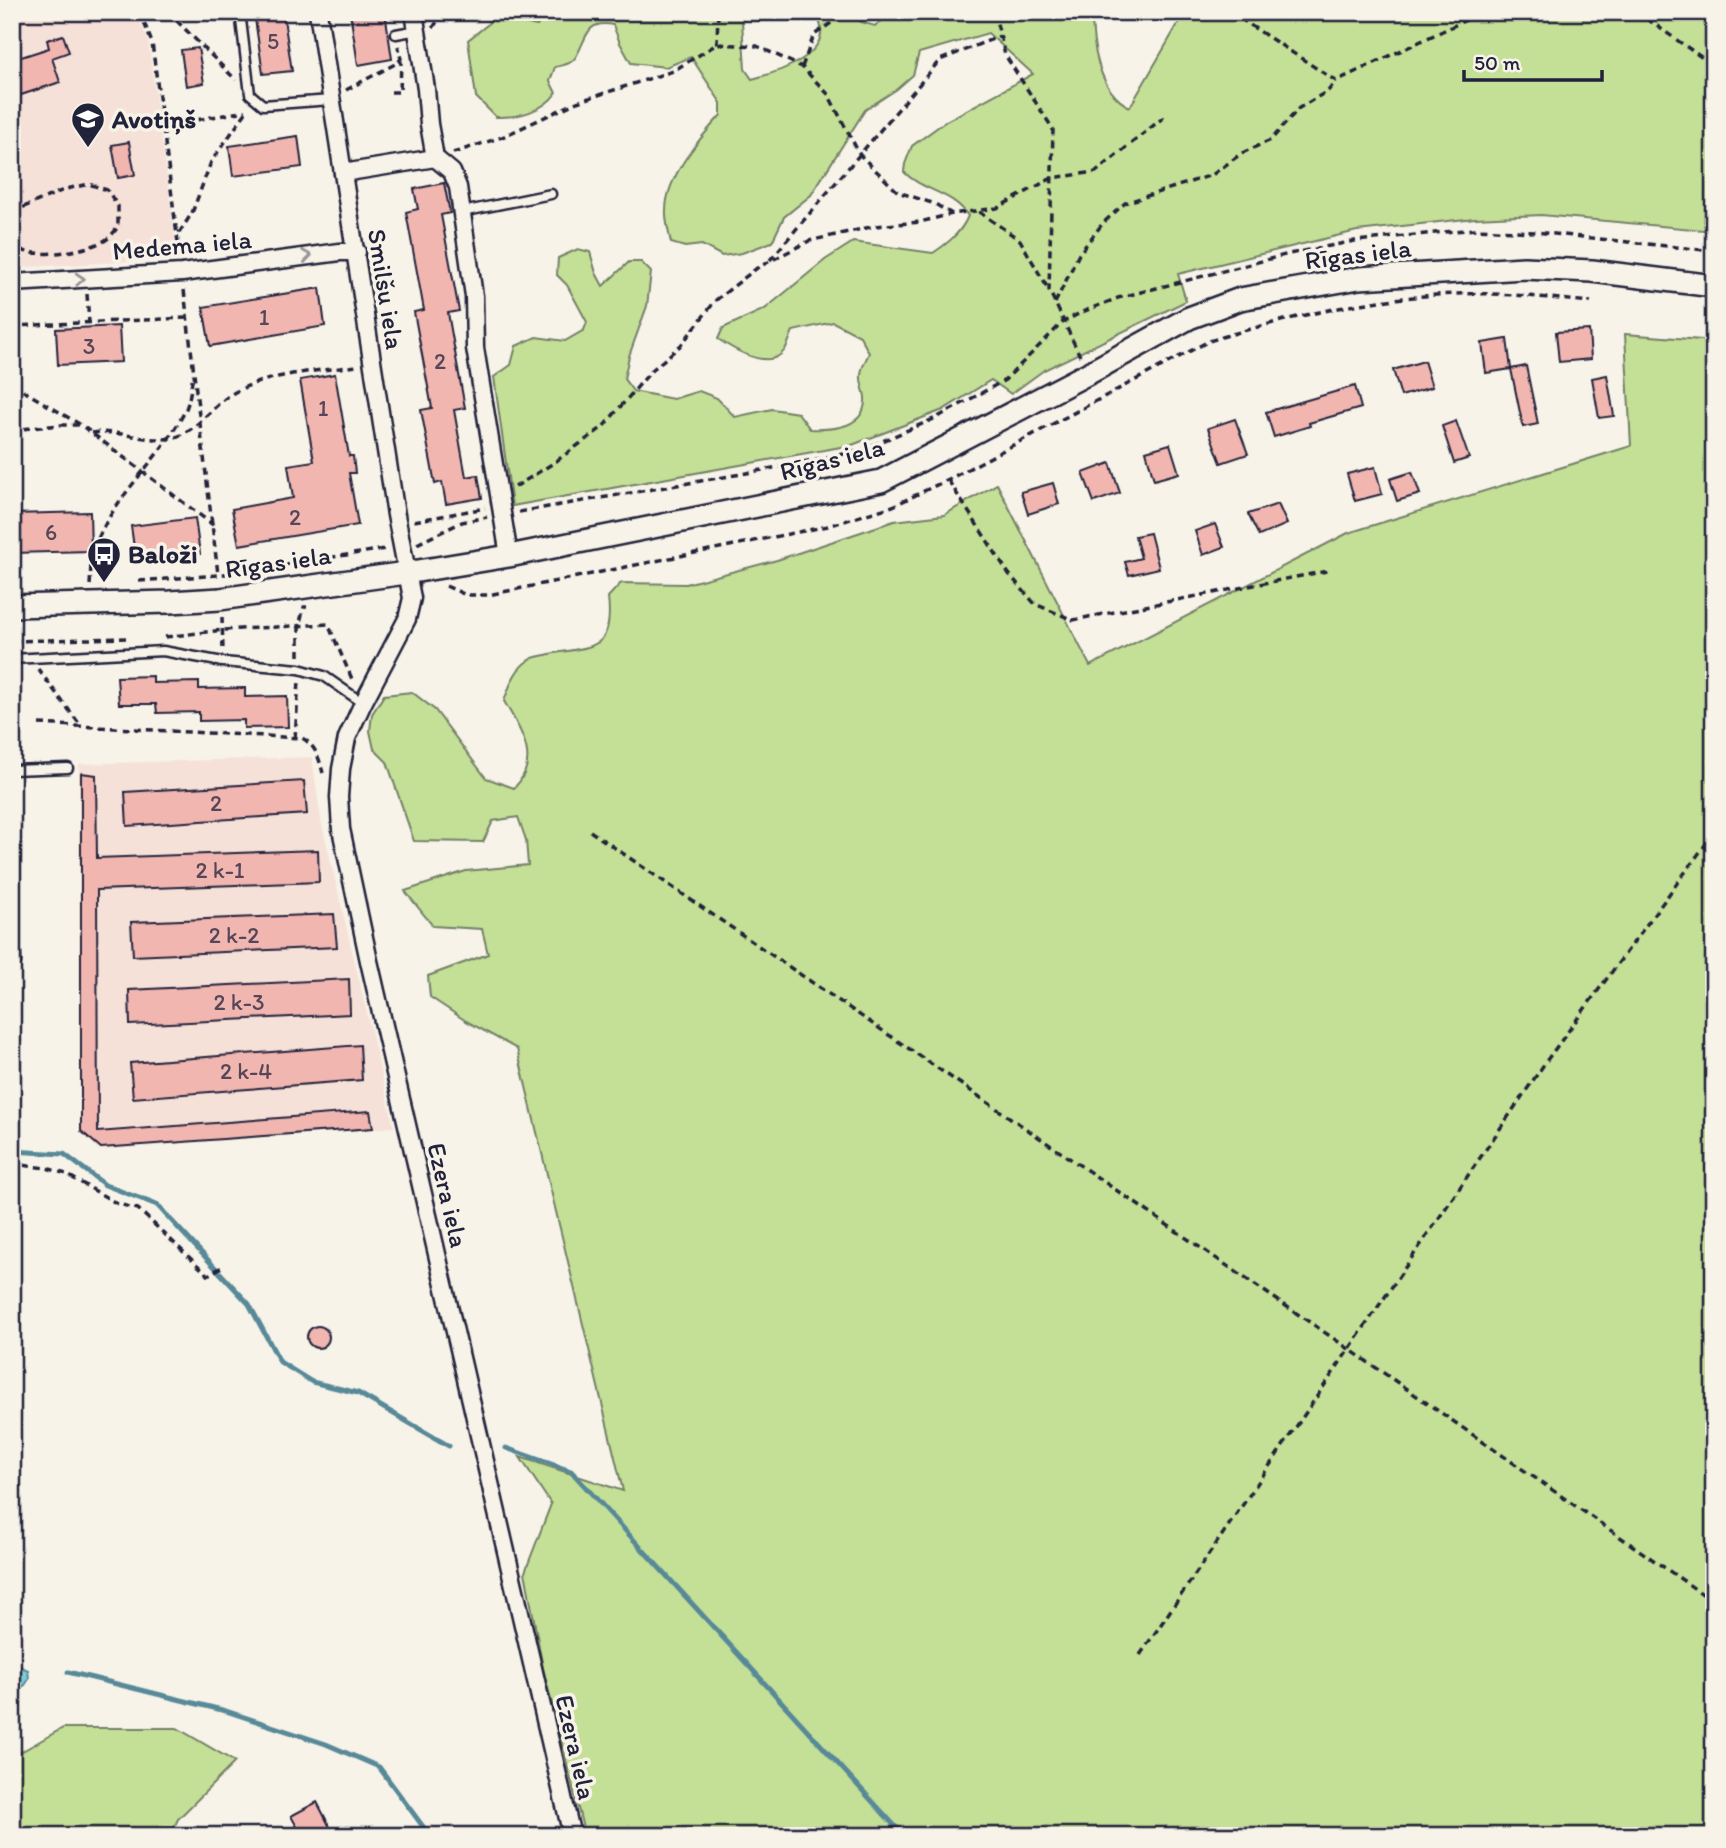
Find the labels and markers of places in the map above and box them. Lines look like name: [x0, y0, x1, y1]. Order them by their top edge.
school or university icon: Avotiņš: [69, 100, 107, 149]
place label: Avotiņš: [111, 103, 196, 135]
bus stop icon: Baloži: [85, 535, 123, 584]
place label: Baloži: [128, 538, 198, 570]

